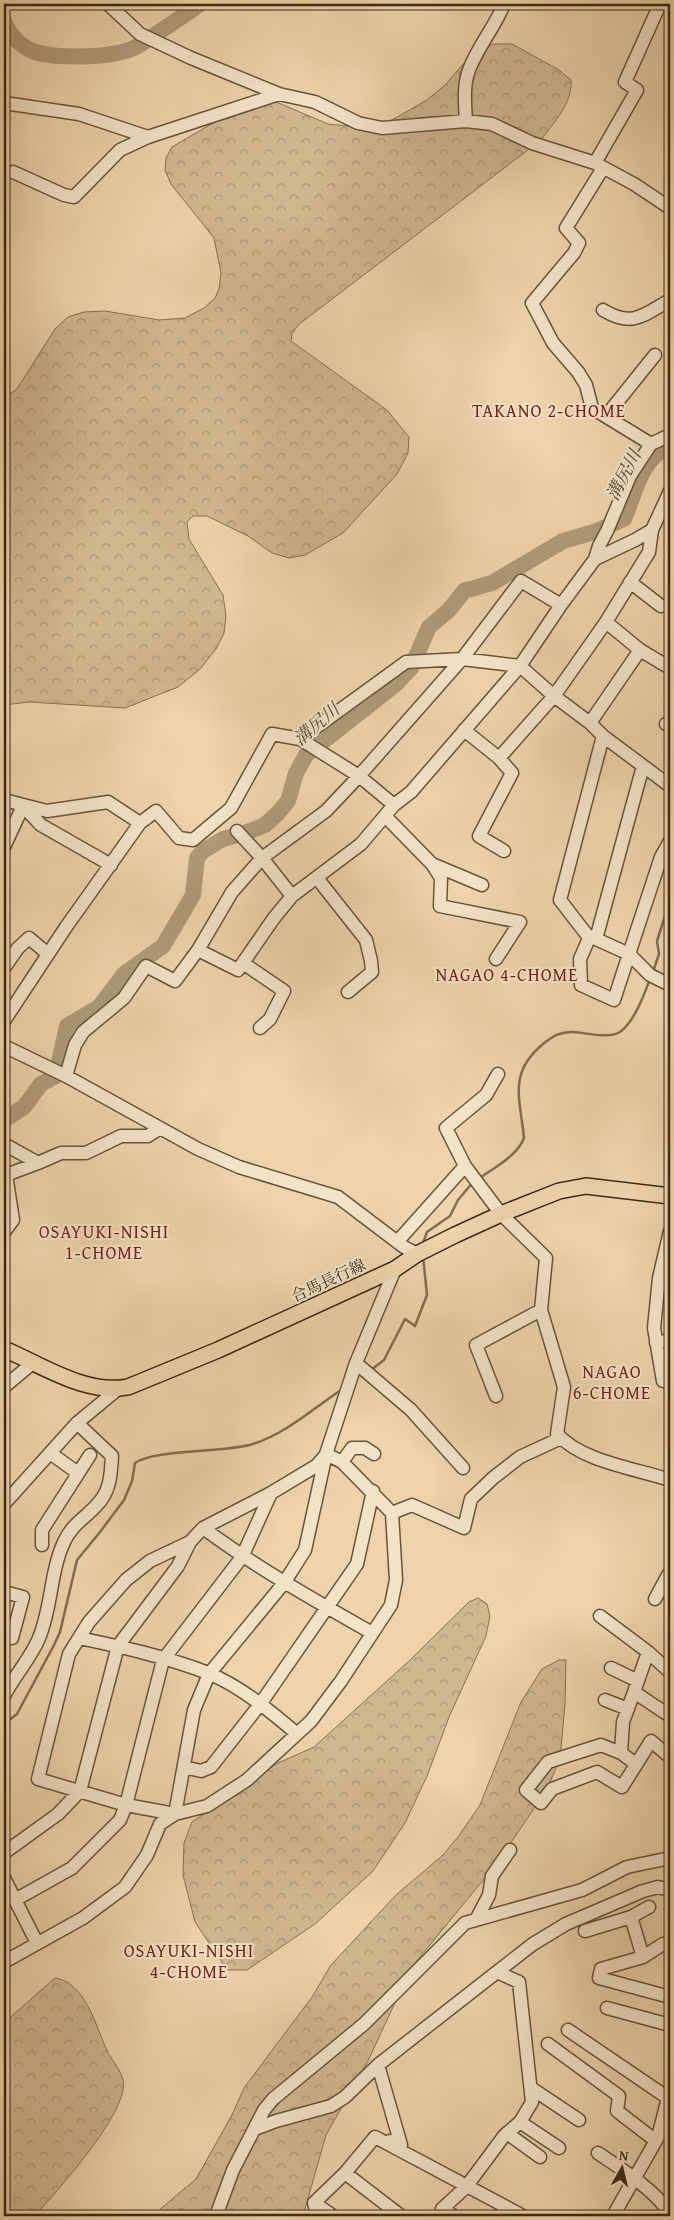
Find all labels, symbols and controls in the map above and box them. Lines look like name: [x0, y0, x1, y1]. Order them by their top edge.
district label: TAKANO 2-CHOME: [472, 397, 626, 424]
water label: 溝尻川: [599, 443, 648, 505]
water label: 溝尻川: [287, 695, 347, 752]
district label: NAGAO 4-CHOME: [436, 961, 578, 988]
district label: OSAYUKI-NISHI 1-CHOME: [39, 1218, 169, 1266]
street label: 合馬長行線: [287, 1252, 369, 1308]
district label: NAGAO 6-CHOME: [573, 1358, 651, 1406]
district label: OSAYUKI-NISHI 4-CHOME: [124, 1937, 254, 1985]
north arrow: [596, 2142, 646, 2192]
text: N: [618, 2145, 630, 2166]

